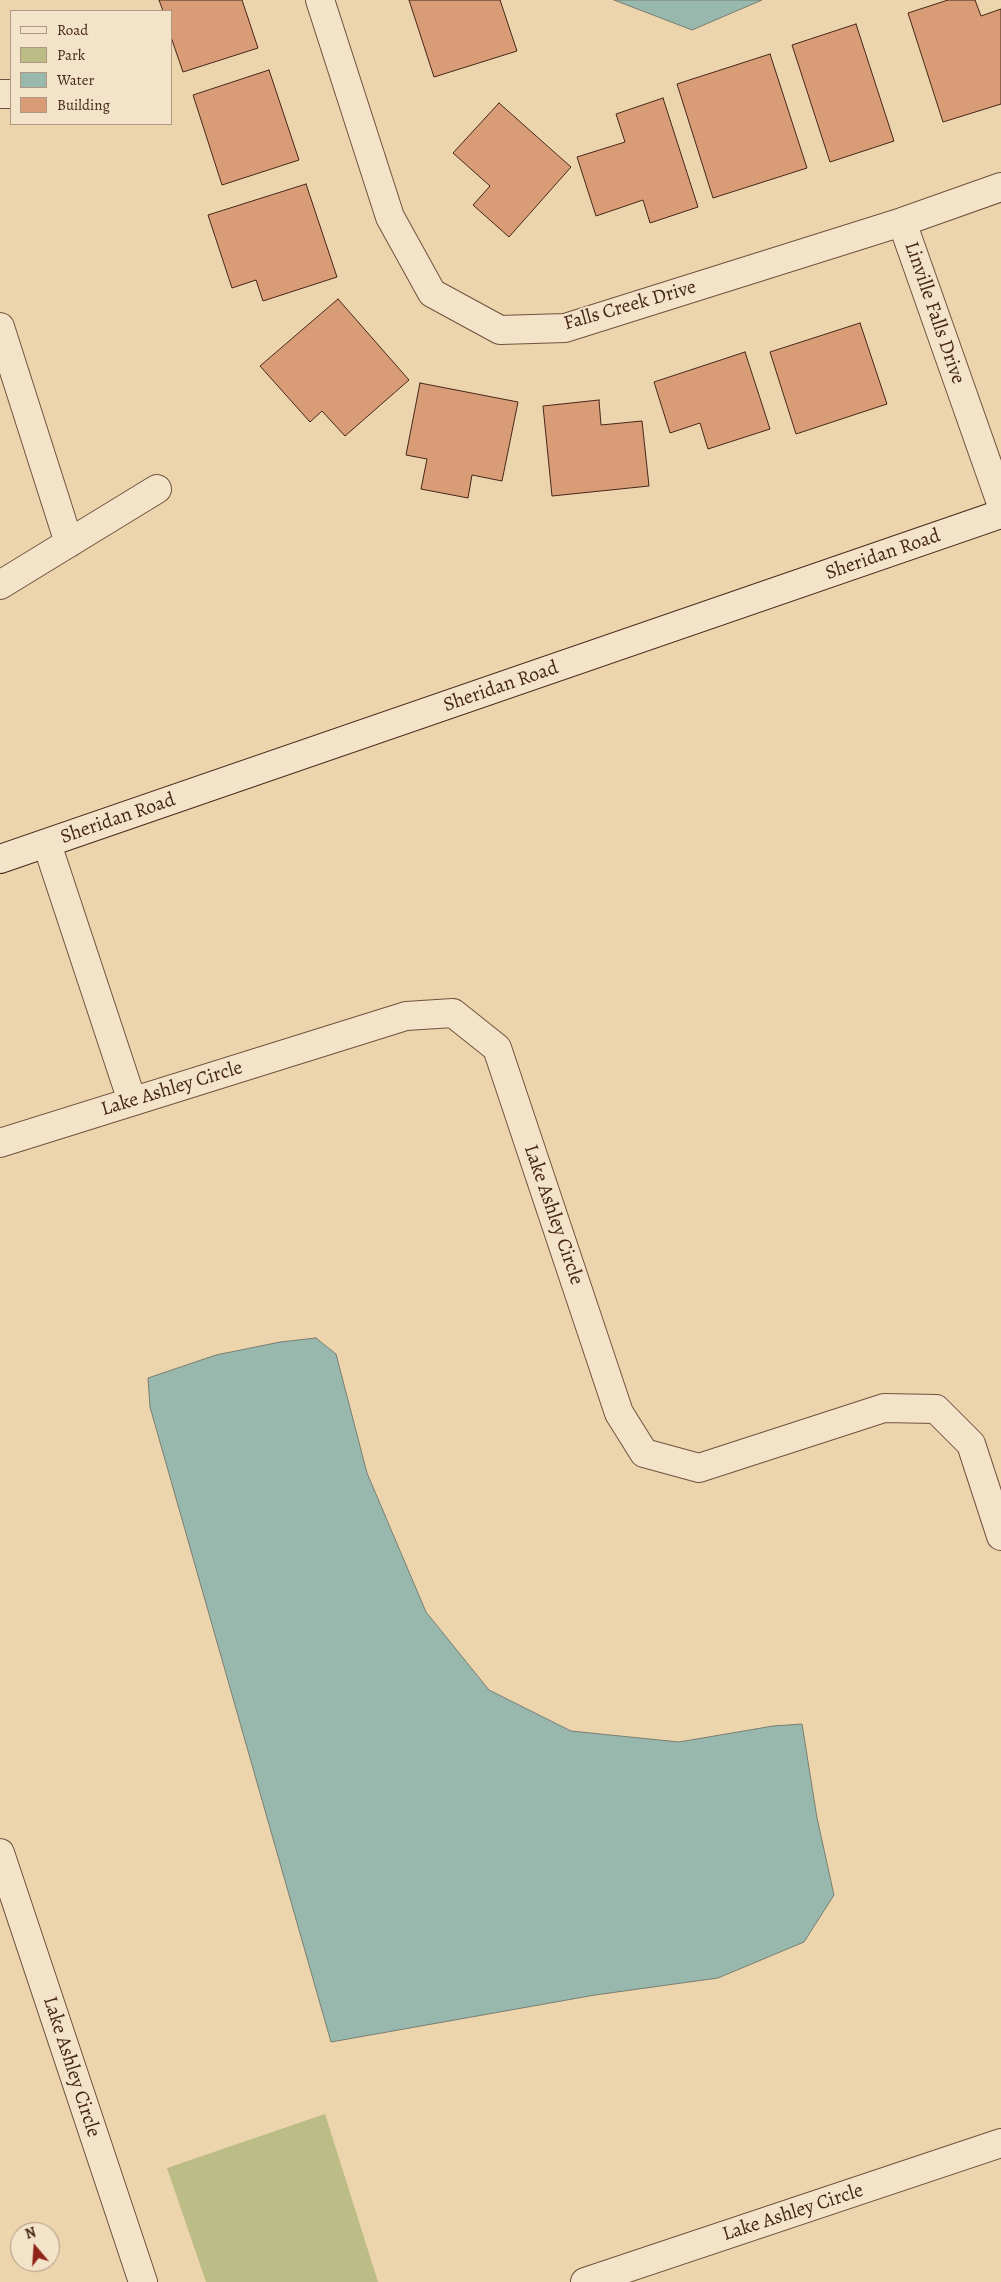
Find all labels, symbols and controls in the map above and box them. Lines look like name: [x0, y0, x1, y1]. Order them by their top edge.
legend: [10, 10, 172, 125]
text: Road: [57, 20, 88, 40]
text: Park: [57, 45, 85, 65]
text: Water: [57, 70, 94, 90]
text: Building: [57, 95, 110, 115]
street label: Linville Falls Drive: [898, 239, 970, 387]
street label: Falls Creek Drive: [561, 276, 699, 336]
street label: Sheridan Road: [822, 524, 944, 586]
street label: Sheridan Road: [440, 656, 562, 718]
street label: Sheridan Road: [57, 788, 179, 850]
street label: Lake Ashley Circle: [98, 1056, 246, 1122]
street label: Lake Ashley Circle: [518, 1142, 588, 1288]
street label: Lake Ashley Circle: [37, 1994, 105, 2140]
street label: Lake Ashley Circle: [720, 2179, 866, 2247]
north arrow: [10, 2222, 60, 2272]
text: N: [23, 2223, 38, 2244]

